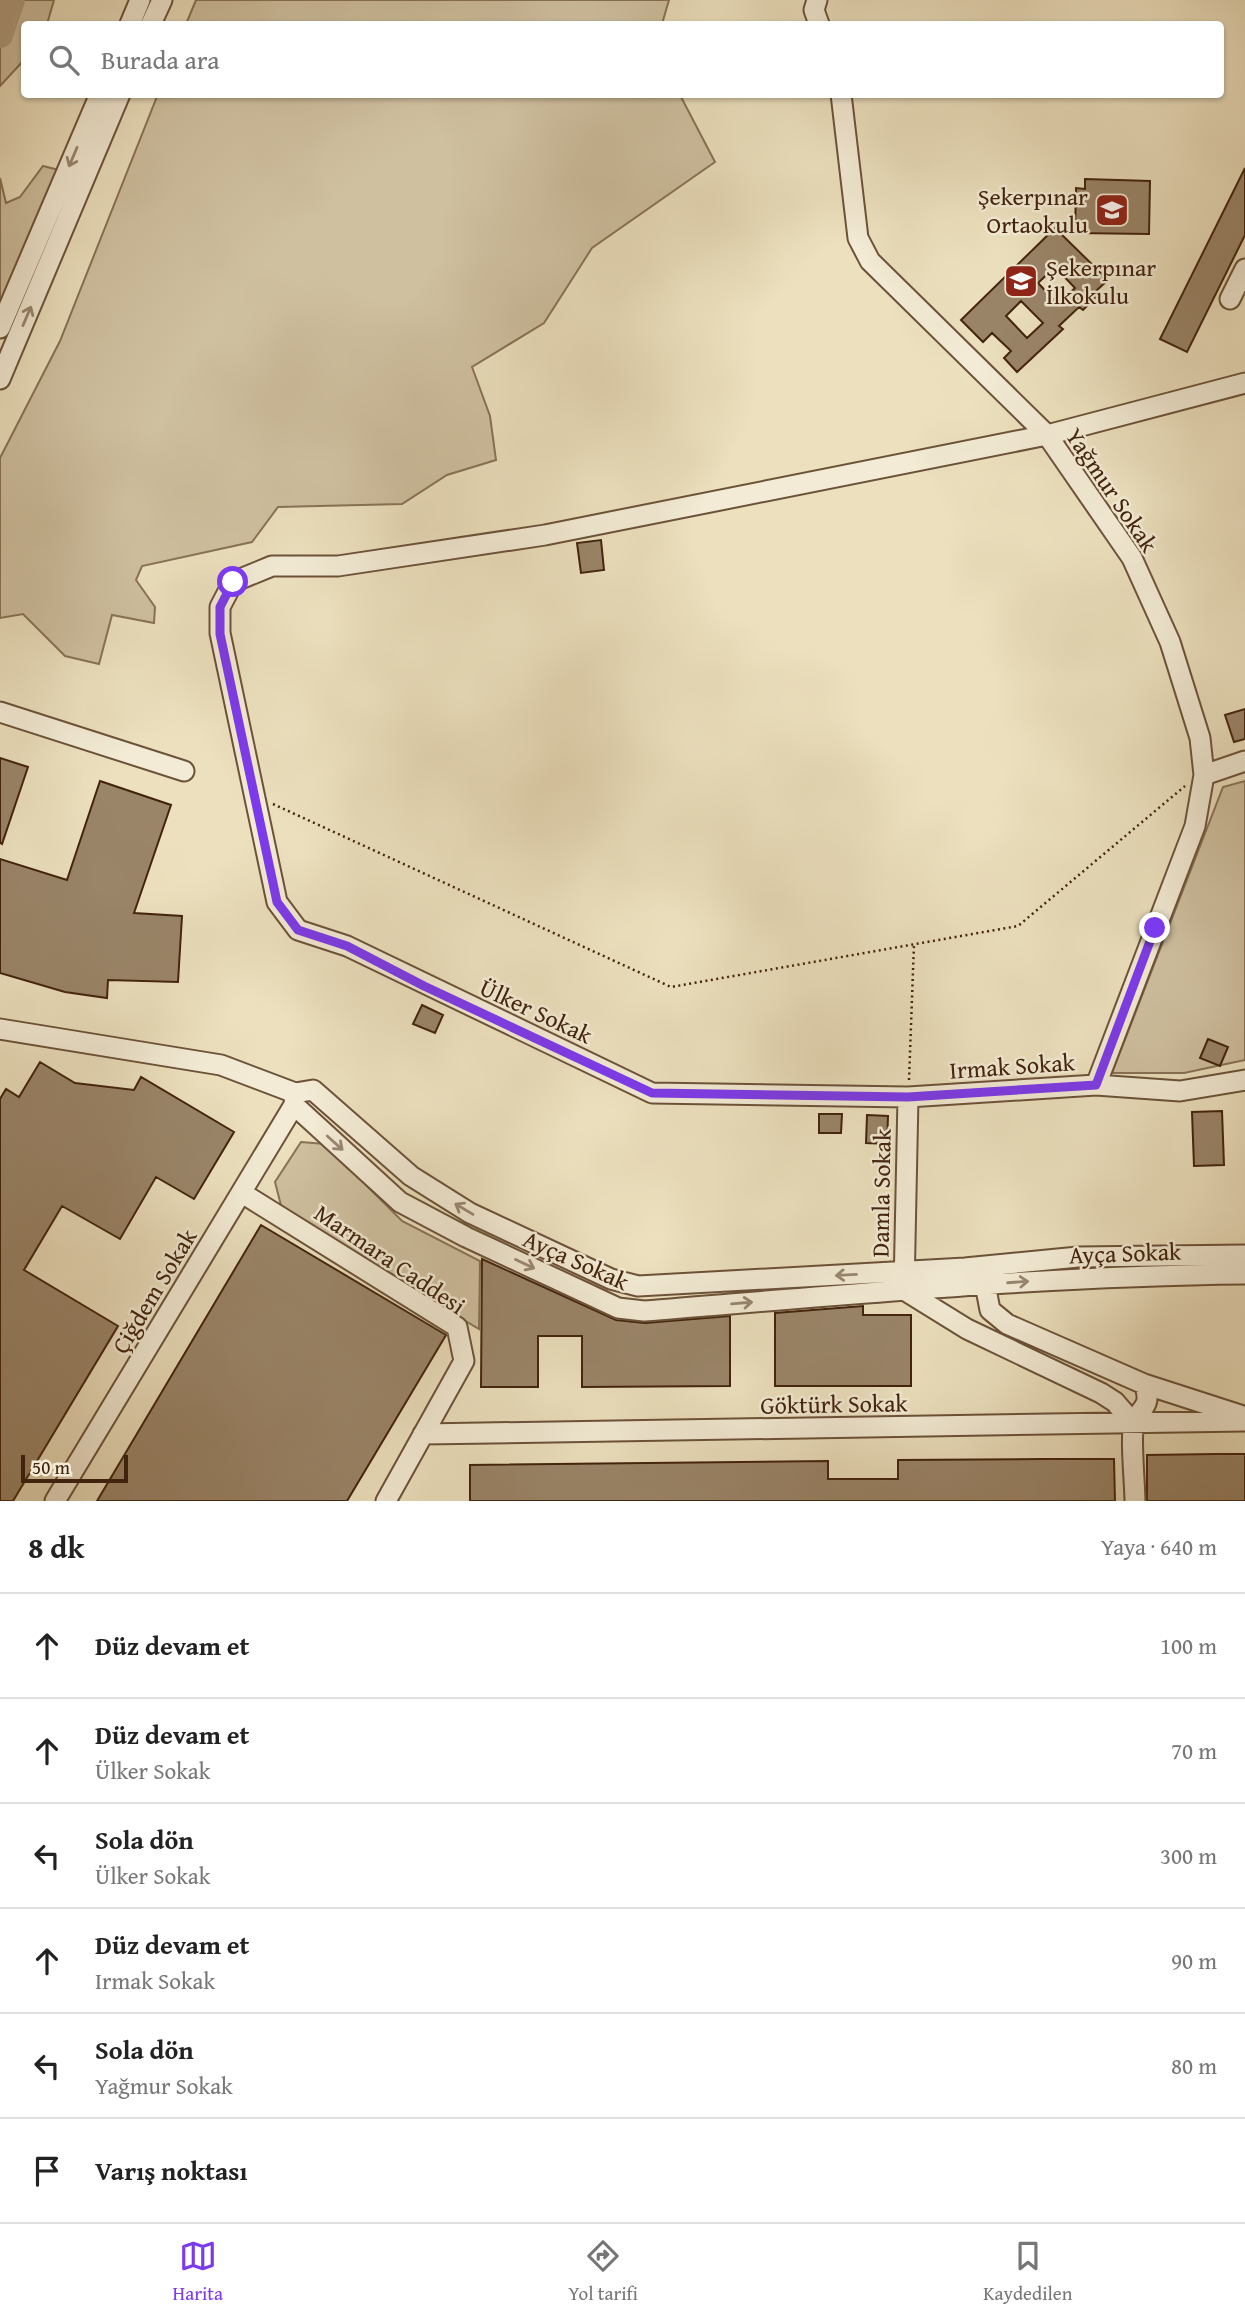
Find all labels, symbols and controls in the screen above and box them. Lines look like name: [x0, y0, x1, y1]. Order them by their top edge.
search box: [21, 21, 1224, 98]
text: Burada ara: [101, 40, 220, 79]
icon: search: [45, 41, 83, 79]
one-way arrow: [66, 146, 79, 168]
place label: Şekerpınar Ortaokulu: [978, 179, 1088, 242]
school or university icon: Şekerpınar Ortaokulu: [1093, 191, 1131, 229]
place label: Şekerpınar İlkokulu: [1046, 250, 1156, 313]
school or university icon: Şekerpınar İlkokulu: [1002, 262, 1040, 300]
one-way arrow: [21, 305, 34, 327]
street label: Yağmur Sokak: [1057, 421, 1167, 560]
route start: [217, 566, 248, 597]
route end: [1139, 912, 1170, 943]
street label: Ülker Sokak: [474, 970, 599, 1053]
street label: Irmak Sokak: [948, 1044, 1077, 1088]
street label: Damla Sokak: [862, 1128, 900, 1258]
one-way arrow: [326, 1134, 343, 1151]
street label: Marmara Caddesi: [307, 1195, 473, 1323]
one-way arrow: [454, 1202, 474, 1216]
street label: Çiğdem Sokak: [103, 1221, 206, 1360]
street label: Ayça Sokak: [518, 1221, 635, 1299]
street label: Ayça Sokak: [1068, 1234, 1183, 1272]
one-way arrow: [514, 1258, 535, 1272]
one-way arrow: [834, 1268, 857, 1281]
one-way arrow: [1006, 1275, 1029, 1288]
one-way arrow: [730, 1296, 753, 1309]
street label: Göktürk Sokak: [760, 1385, 909, 1423]
scale bar: [21, 1452, 128, 1484]
text: 50 m: [32, 1453, 70, 1481]
text: 8 dk: [28, 1525, 84, 1569]
text: Yaya · 640 m: [1101, 1530, 1217, 1563]
text: Düz devam et: [95, 1626, 249, 1665]
icon: ahead: [28, 1627, 66, 1665]
text: 100 m: [1160, 1629, 1217, 1662]
text: Düz devam et: [95, 1715, 249, 1754]
icon: ahead: [28, 1732, 66, 1770]
text: 70 m: [1171, 1734, 1217, 1767]
text: Ülker Sokak: [95, 1754, 210, 1787]
text: Sola dön: [95, 1820, 194, 1859]
icon: left: [28, 1837, 66, 1875]
text: 300 m: [1160, 1839, 1217, 1872]
text: Ülker Sokak: [95, 1859, 210, 1892]
text: Düz devam et: [95, 1925, 249, 1964]
icon: ahead: [28, 1942, 66, 1980]
text: 90 m: [1171, 1944, 1217, 1977]
text: Irmak Sokak: [95, 1964, 215, 1997]
text: Sola dön: [95, 2030, 194, 2069]
icon: left: [28, 2047, 66, 2085]
text: 80 m: [1171, 2049, 1217, 2082]
text: Yağmur Sokak: [95, 2069, 233, 2102]
text: Varış noktası: [95, 2151, 247, 2190]
icon: arrive: [28, 2152, 66, 2190]
tab: Harita: [173, 2237, 223, 2307]
tab: Yol tarifi: [568, 2237, 638, 2307]
tab: Kaydedilen: [983, 2237, 1072, 2307]

